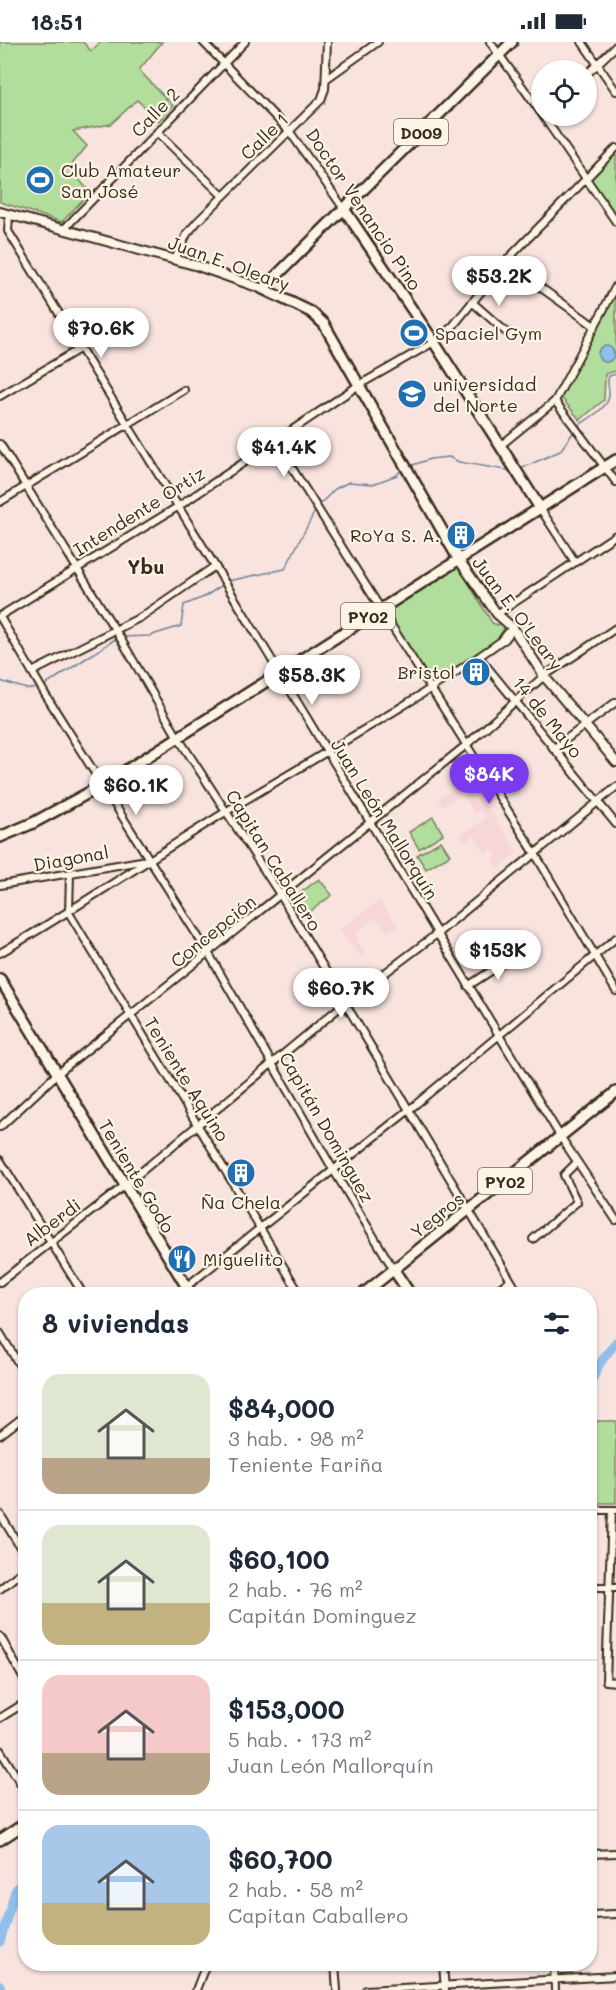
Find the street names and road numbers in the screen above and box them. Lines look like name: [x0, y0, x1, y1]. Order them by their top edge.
street label: Calle 2: [126, 82, 184, 142]
street label: Calle 1: [235, 107, 293, 165]
road number: D009: [394, 119, 448, 145]
street label: Doctor Venancio Pino: [301, 123, 427, 295]
street label: Juan E. Oleary: [165, 230, 293, 296]
street label: Intendente Ortiz: [69, 461, 209, 561]
street label: Juan E. O'Leary: [467, 551, 569, 675]
road number: PY02: [341, 603, 395, 629]
street label: 14 de Mayo: [508, 671, 588, 763]
street label: Juan León Mallorquín: [326, 734, 444, 904]
street label: Capitan Caballero: [221, 785, 327, 935]
street label: Diagonal: [32, 840, 110, 876]
street label: Concepción: [165, 889, 261, 973]
street label: Teniente Aquino: [139, 1012, 235, 1146]
street label: Capitán Dominguez: [274, 1047, 380, 1207]
street label: Teniente Godo: [94, 1115, 181, 1238]
road number: PY02: [478, 1168, 532, 1194]
street label: Yegros: [405, 1187, 469, 1243]
street label: Alberdi: [19, 1193, 85, 1251]

